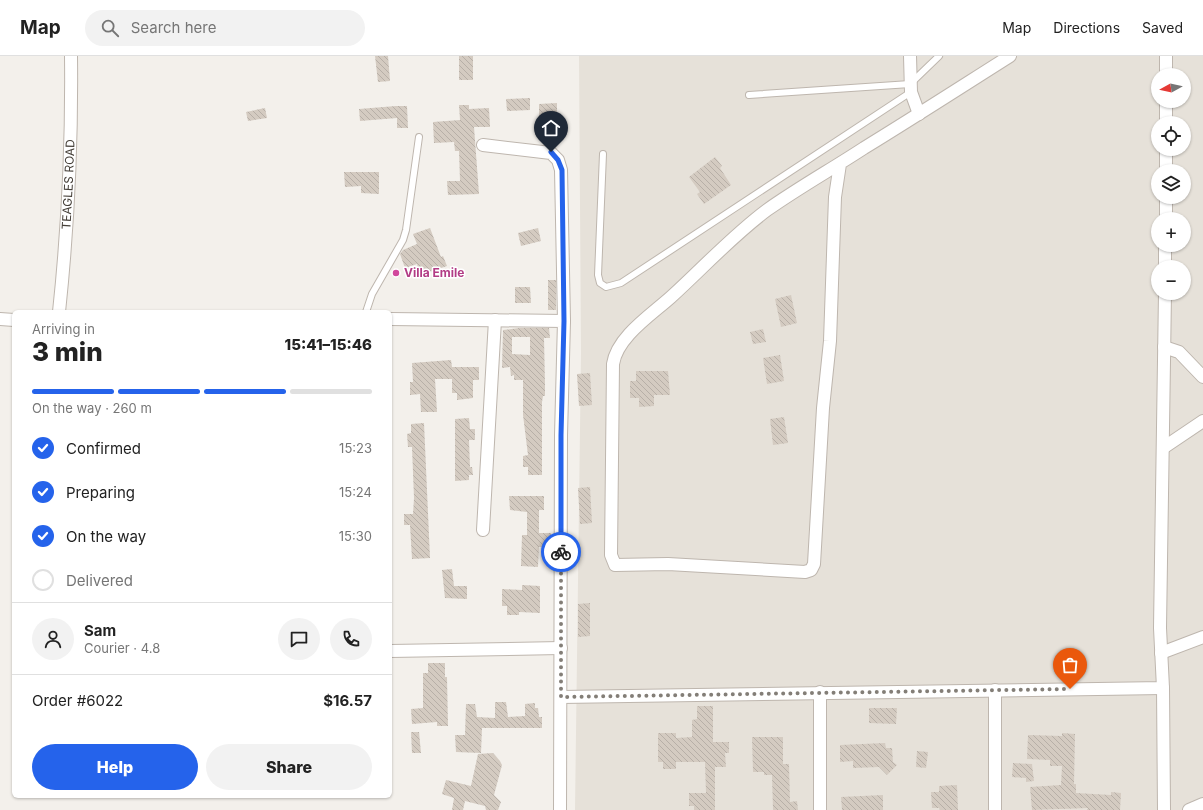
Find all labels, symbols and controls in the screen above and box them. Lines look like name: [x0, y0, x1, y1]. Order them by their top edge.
search box: [85, 10, 365, 46]
text: Map: [20, 16, 61, 39]
icon: search: [99, 17, 121, 39]
text: Search here: [131, 18, 216, 37]
text: Map: [1002, 19, 1031, 36]
text: Directions: [1053, 19, 1120, 36]
text: Saved: [1142, 19, 1183, 36]
north arrow: [1151, 68, 1191, 108]
map controls: [1151, 68, 1191, 300]
pin: [534, 111, 568, 152]
button: locate: [1151, 116, 1191, 156]
icon: home: [540, 117, 562, 139]
street label: TEAGLES ROAD: [58, 139, 77, 230]
button: layers: [1151, 164, 1191, 204]
button: +: [1151, 212, 1191, 252]
button: −: [1151, 260, 1191, 300]
place label: Villa Emile: [404, 265, 464, 280]
marker: Villa Emile: [391, 268, 401, 278]
text: Arriving in: [32, 321, 95, 337]
text: 15:41–15:46: [285, 335, 372, 354]
text: 3 min: [32, 336, 103, 367]
text: On the way · 260 m: [32, 400, 152, 416]
icon: check: [32, 437, 54, 459]
text: Confirmed: [66, 439, 141, 458]
text: 15:23: [339, 440, 372, 456]
icon: check: [32, 481, 54, 503]
text: Preparing: [66, 483, 135, 502]
text: 15:24: [339, 484, 372, 500]
icon: check: [32, 525, 54, 547]
text: On the way: [66, 527, 146, 546]
text: 15:30: [339, 528, 372, 544]
courier: [541, 532, 581, 572]
icon: bike: [550, 541, 572, 563]
text: Delivered: [66, 571, 133, 590]
button: person: [32, 618, 74, 660]
button: chat: [278, 618, 320, 660]
button: phone: [330, 618, 372, 660]
text: Sam: [84, 621, 116, 640]
text: Courier · 4.8: [84, 640, 160, 656]
pin: [1053, 648, 1087, 689]
icon: bag: [1059, 654, 1081, 676]
text: Order #6022: [32, 691, 123, 710]
text: $16.57: [323, 691, 372, 710]
button: Help: [32, 744, 198, 790]
button: Share: [206, 744, 372, 790]

